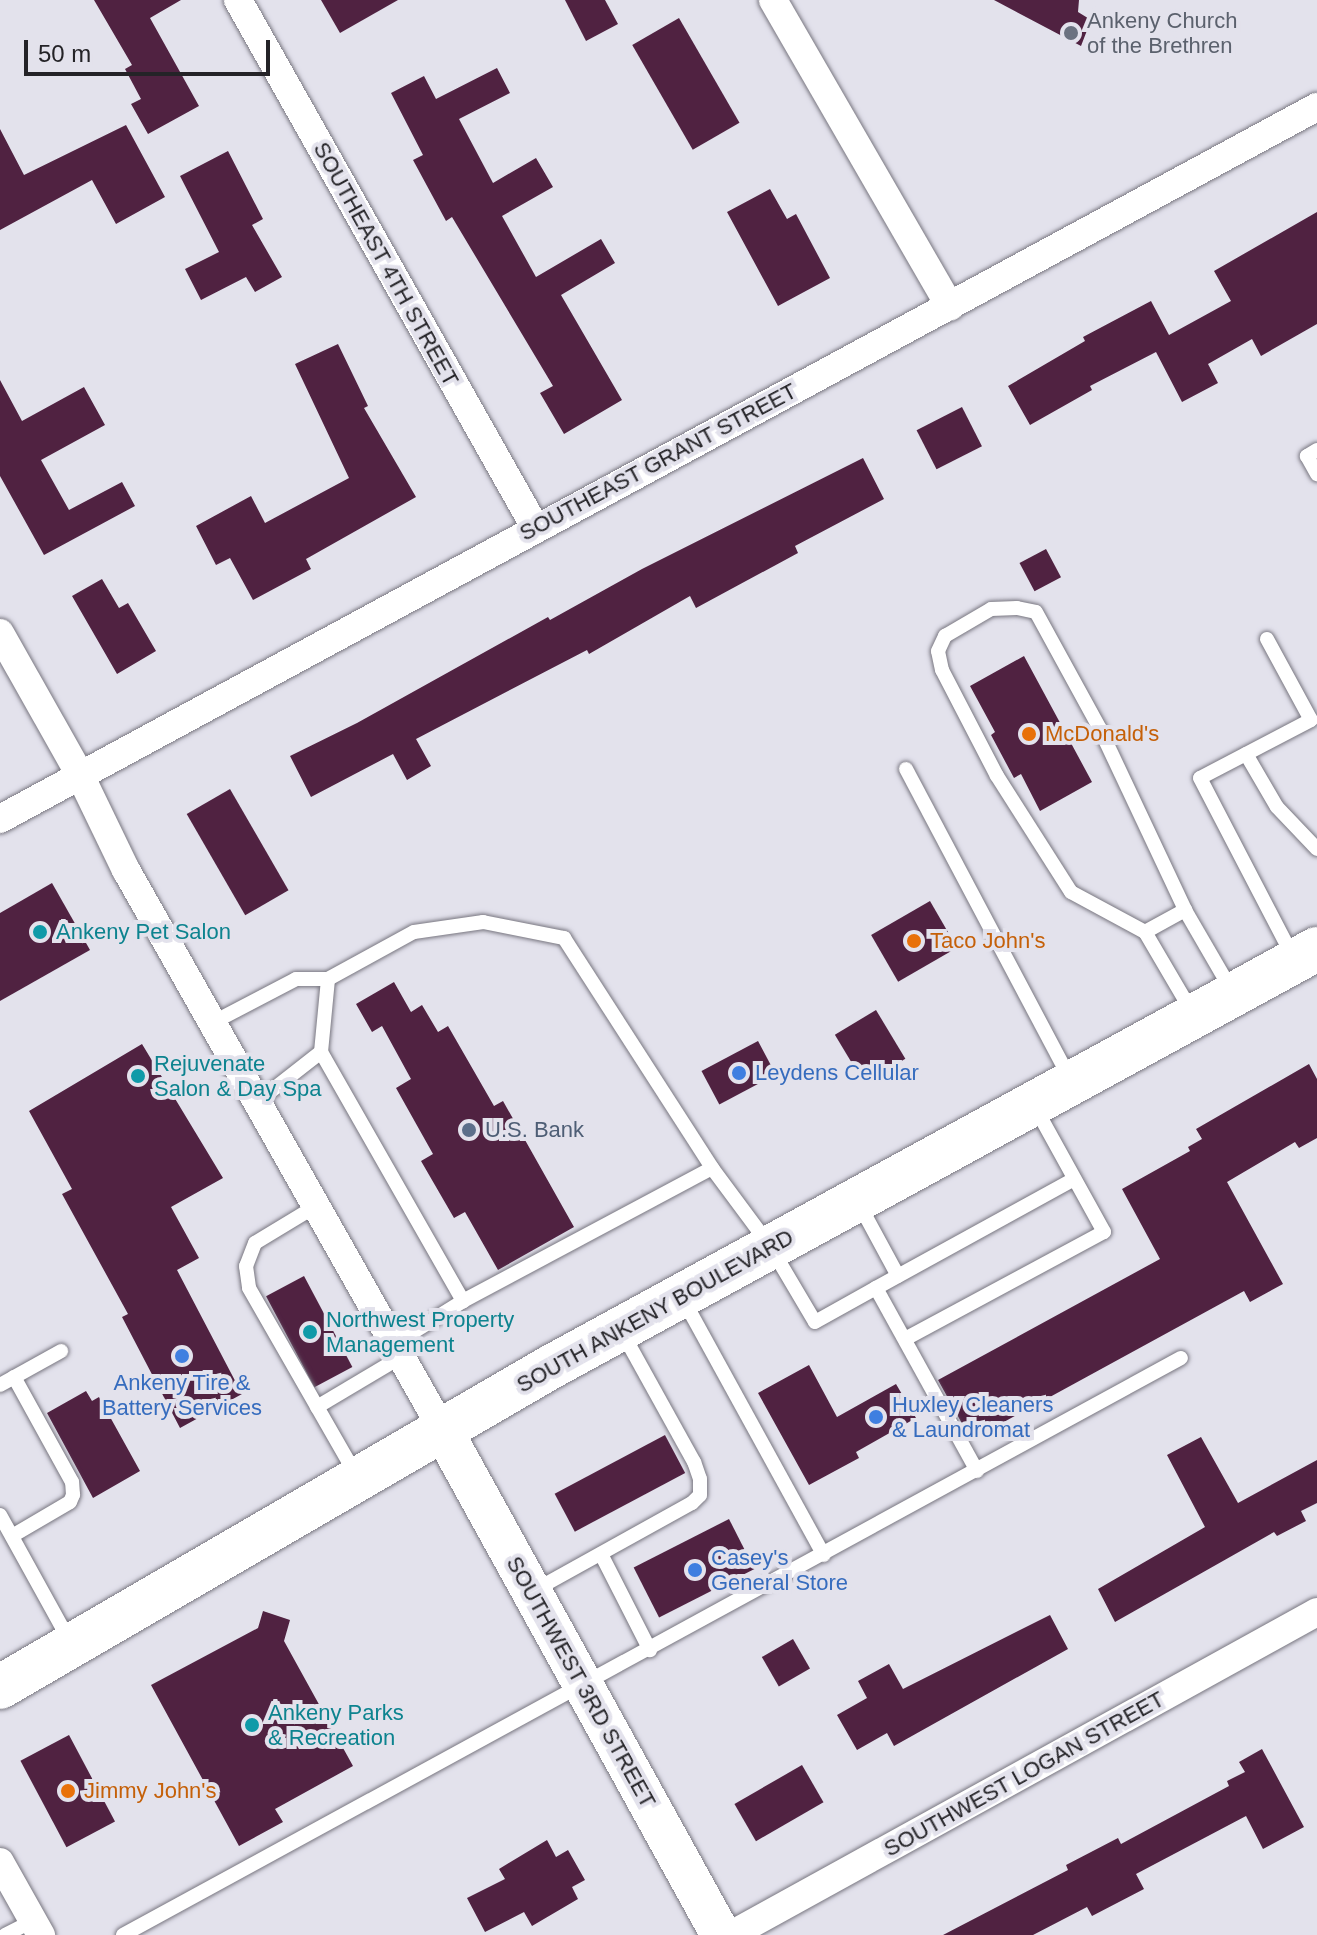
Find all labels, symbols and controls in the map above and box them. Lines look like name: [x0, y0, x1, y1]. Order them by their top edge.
place label: Ankeny Church of the Brethren: [1087, 7, 1237, 58]
scale bar: [28, 24, 274, 74]
marker: Ankeny Church of the Brethren: [1062, 24, 1080, 42]
text: 50 m: [38, 40, 91, 67]
street label: SOUTHEAST 4TH STREET: [308, 137, 464, 391]
street label: SOUTHEAST GRANT STREET: [515, 377, 801, 547]
place label: McDonald's: [1045, 721, 1159, 747]
marker: McDonald's: [1020, 725, 1038, 743]
place label: Ankeny Pet Salon: [56, 919, 231, 945]
marker: Ankeny Pet Salon: [31, 923, 49, 941]
place label: Taco John's: [930, 928, 1045, 954]
marker: Taco John's: [905, 932, 923, 950]
place label: Rejuvenate Salon & Day Spa: [154, 1050, 322, 1102]
place label: Leydens Cellular: [755, 1060, 919, 1086]
marker: Leydens Cellular: [730, 1064, 748, 1082]
marker: Rejuvenate Salon & Day Spa: [129, 1067, 147, 1085]
place label: U.S. Bank: [485, 1117, 584, 1143]
marker: U.S. Bank: [460, 1121, 478, 1139]
street label: SOUTH ANKENY BOULEVARD: [511, 1223, 799, 1399]
place label: Northwest Property Management: [326, 1306, 514, 1358]
marker: Northwest Property Management: [301, 1323, 319, 1341]
marker: Ankeny Tire & Battery Services: [173, 1347, 191, 1365]
place label: Ankeny Tire & Battery Services: [102, 1369, 262, 1420]
place label: Huxley Cleaners & Laundromat: [892, 1391, 1053, 1442]
marker: Huxley Cleaners & Laundromat: [867, 1408, 885, 1426]
place label: Casey's General Store: [711, 1544, 848, 1596]
street label: SOUTHWEST 3RD STREET: [501, 1552, 661, 1812]
marker: Casey's General Store: [686, 1561, 704, 1579]
street label: SOUTHWEST LOGAN STREET: [879, 1686, 1169, 1862]
place label: Ankeny Parks & Recreation: [268, 1699, 404, 1750]
marker: Ankeny Parks & Recreation: [243, 1716, 261, 1734]
place label: Jimmy John's: [84, 1778, 217, 1804]
marker: Jimmy John's: [59, 1782, 77, 1800]

